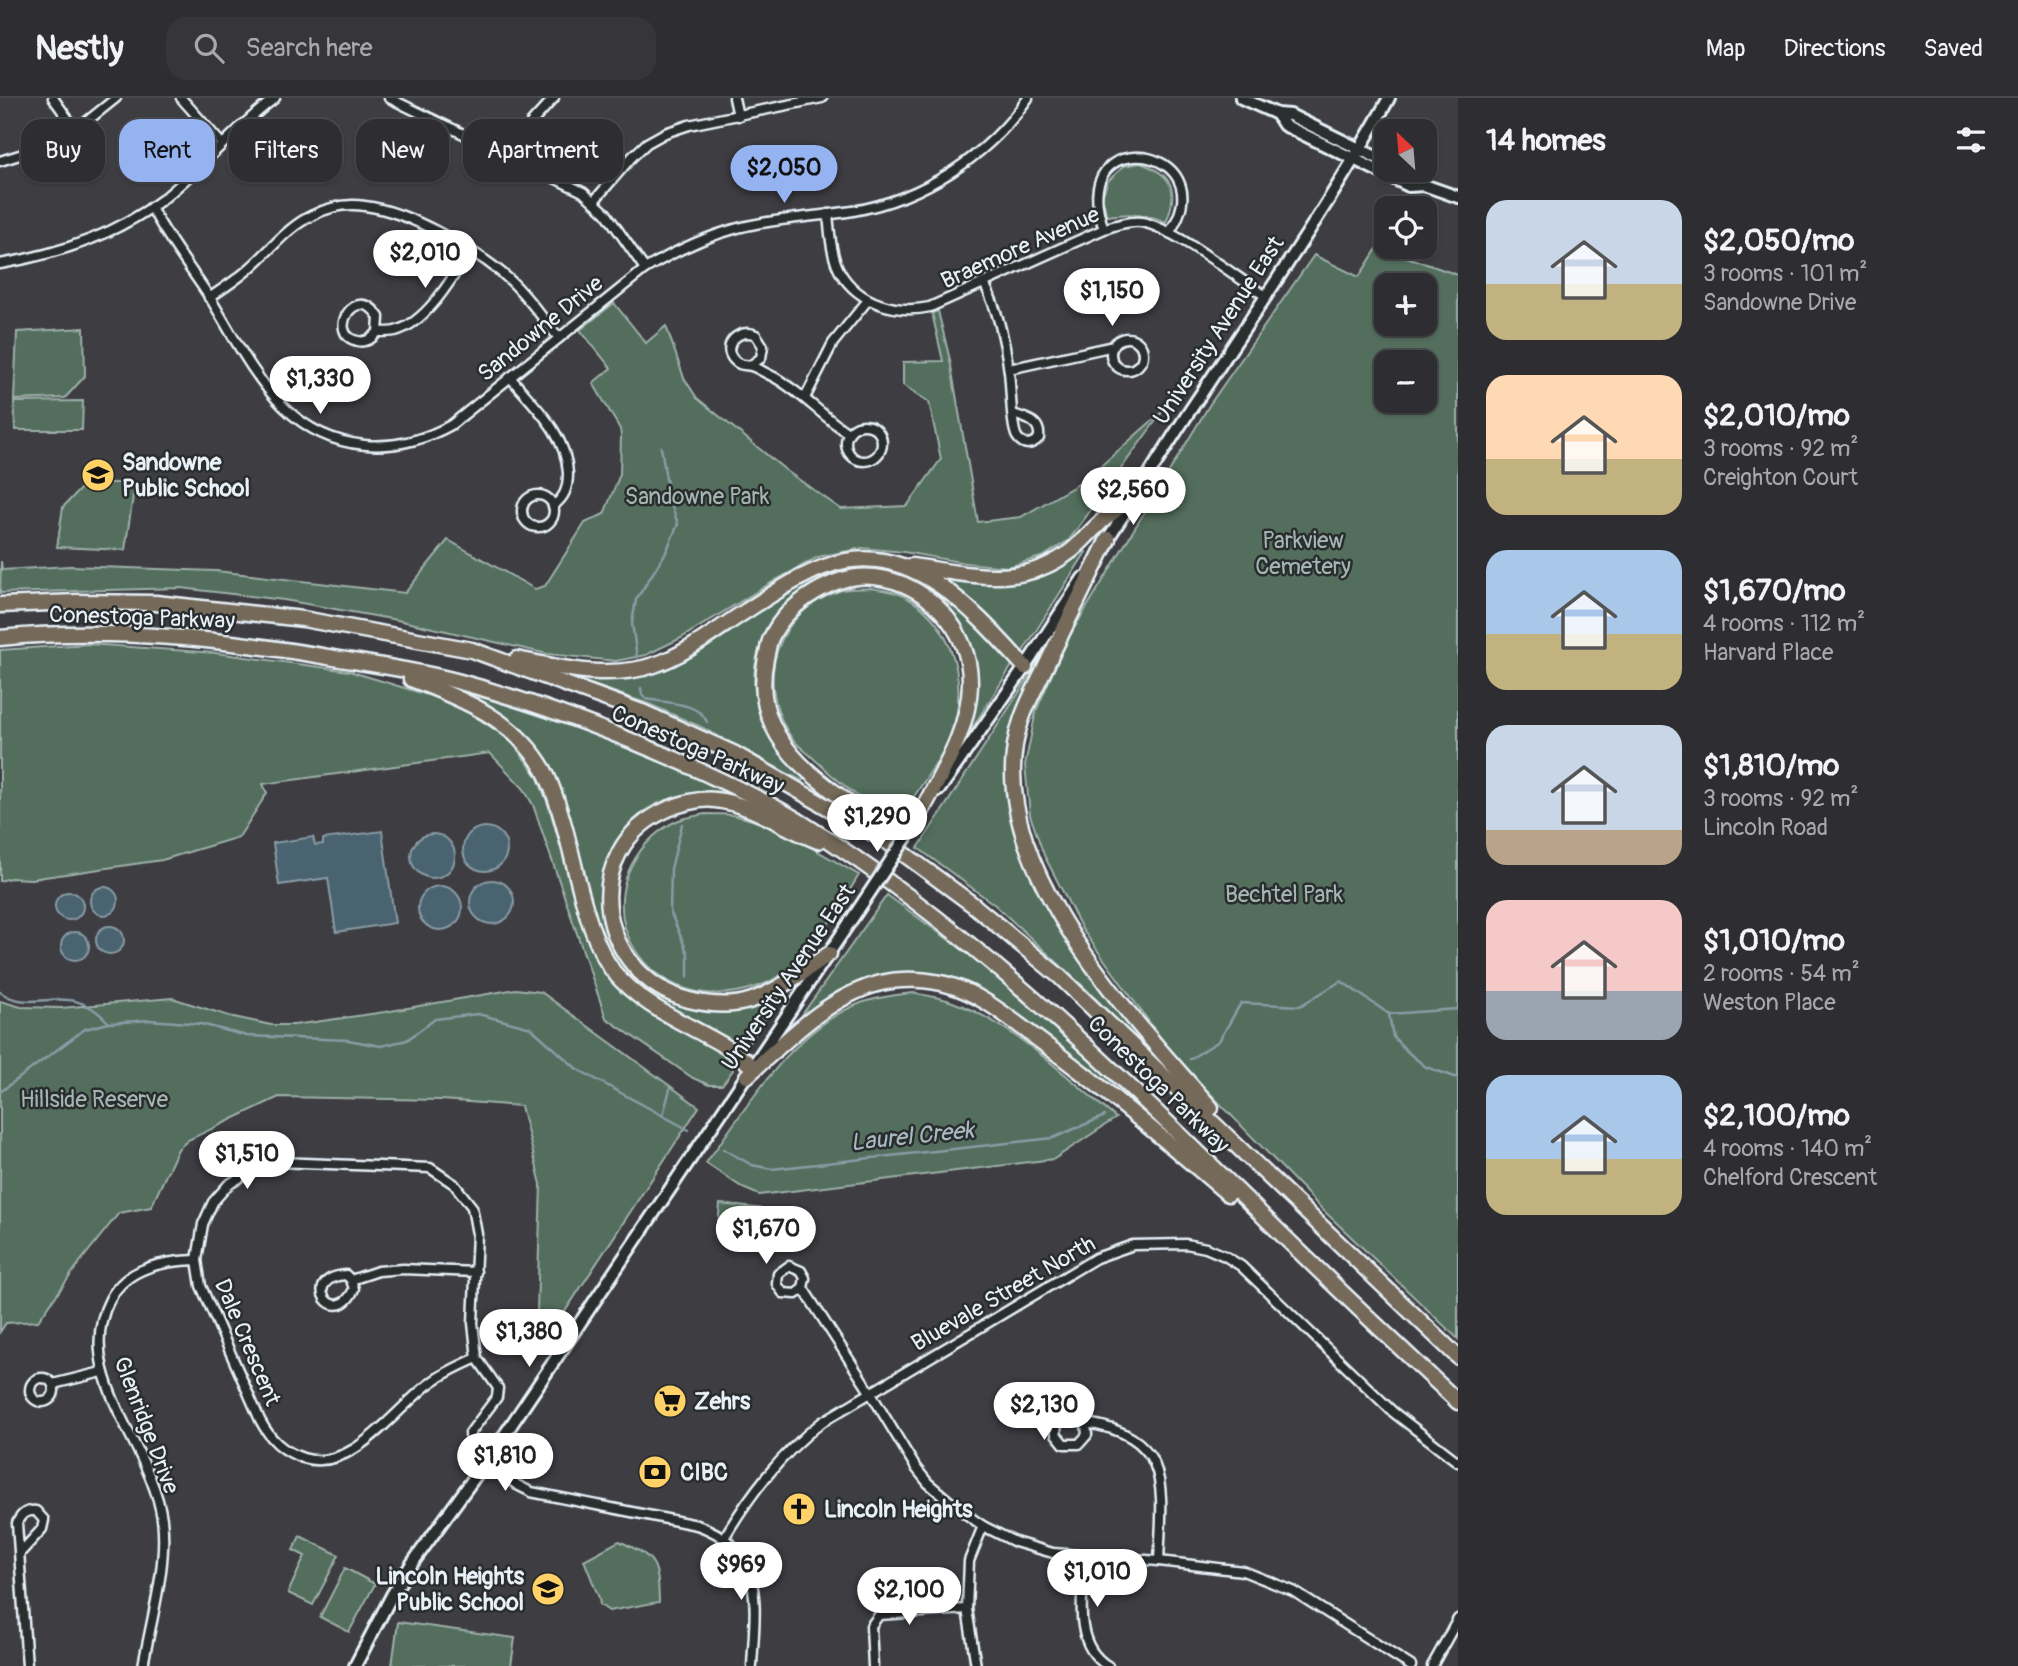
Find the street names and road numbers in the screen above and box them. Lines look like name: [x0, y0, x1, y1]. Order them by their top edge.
street label: Braemore Avenue: [936, 199, 1105, 295]
street label: University Avenue East: [1147, 230, 1291, 430]
street label: Sandowne Drive: [472, 268, 610, 388]
street label: Conestoga Parkway: [48, 600, 236, 635]
street label: Conestoga Parkway: [607, 698, 789, 801]
street label: University Avenue East: [715, 878, 862, 1076]
street label: Conestoga Parkway: [1082, 1009, 1236, 1160]
street label: Bluevale Street North: [906, 1229, 1100, 1358]
street label: Dale Crescent: [208, 1274, 288, 1411]
street label: Glenridge Drive: [107, 1352, 186, 1499]

